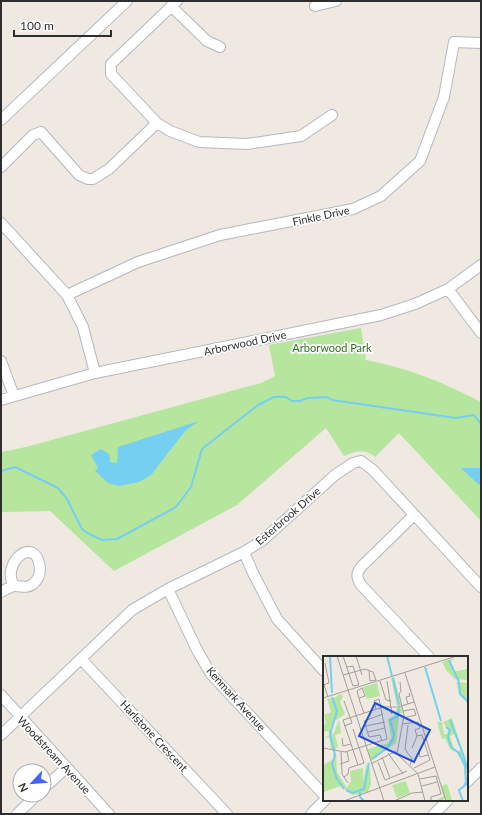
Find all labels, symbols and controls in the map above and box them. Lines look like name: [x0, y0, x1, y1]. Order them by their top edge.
scale bar: [14, 12, 111, 38]
text: 100 m: [20, 18, 54, 33]
street label: Finkle Drive: [291, 203, 351, 228]
street label: Arborwood Drive: [202, 327, 288, 358]
park label: Arborwood Park: [292, 341, 372, 354]
street label: Esterbrook Drive: [253, 484, 323, 547]
inset map: [323, 656, 468, 801]
street label: Kenmark Avenue: [204, 664, 269, 734]
street label: Harlstone Crescent: [118, 697, 191, 774]
street label: Woodstream Avenue: [15, 713, 94, 796]
north arrow: [12, 763, 52, 803]
text: N: [15, 781, 30, 794]

